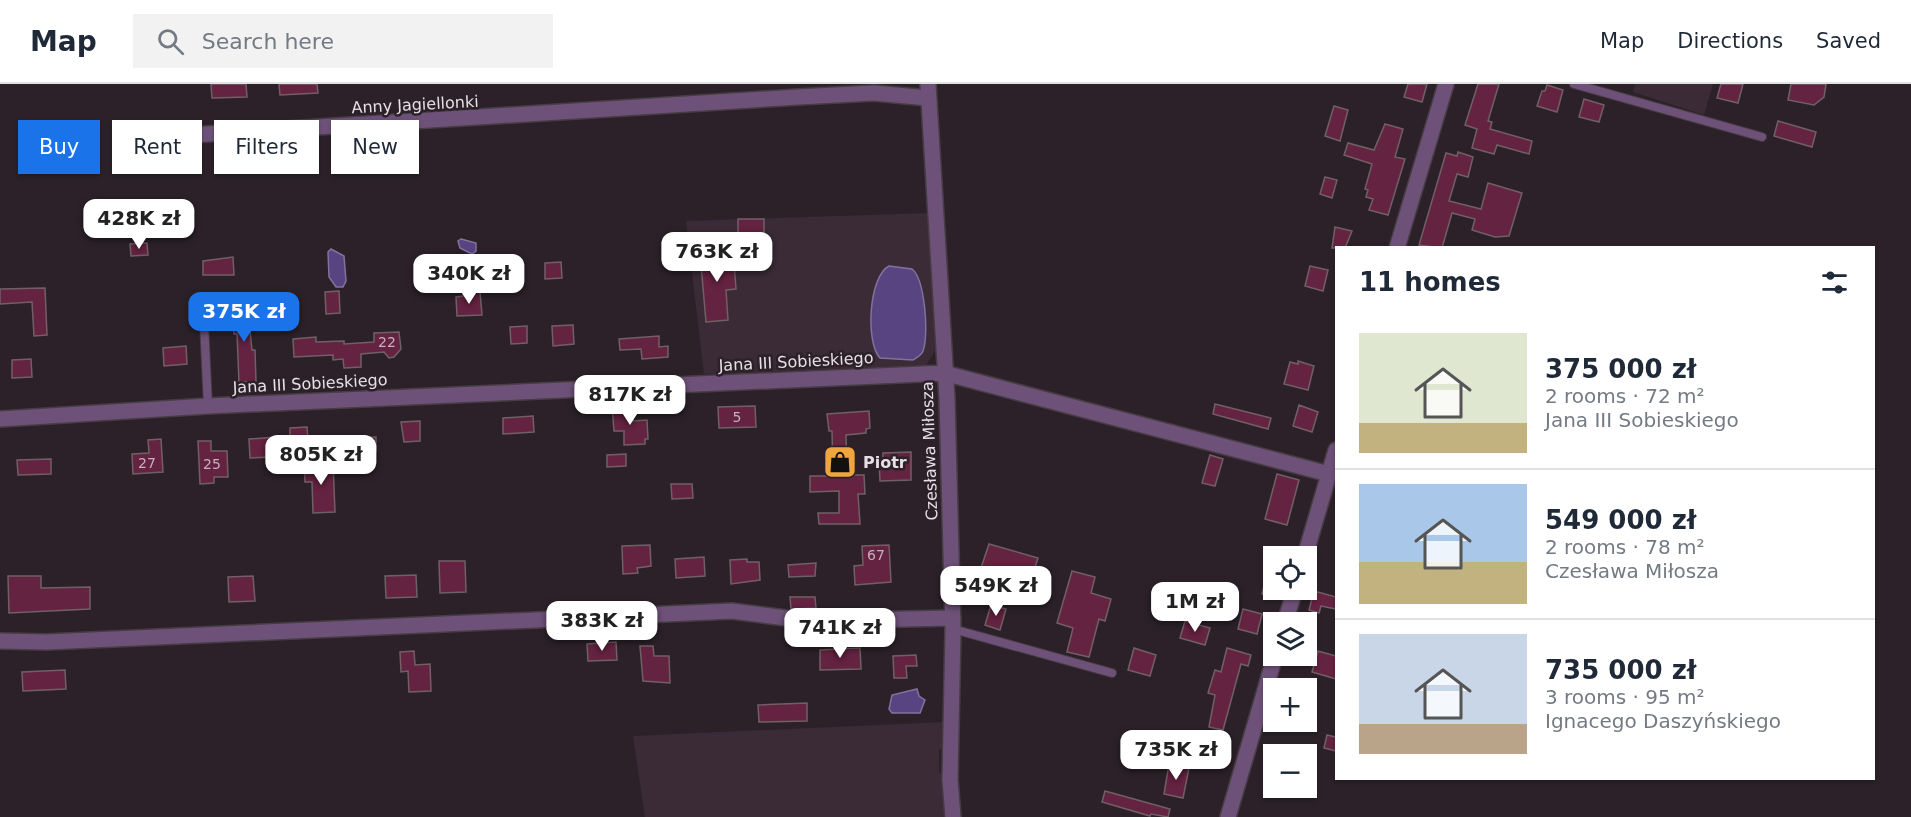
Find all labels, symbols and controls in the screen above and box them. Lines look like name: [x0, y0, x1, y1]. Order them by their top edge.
search box: [133, 14, 553, 68]
text: Map: [30, 25, 97, 58]
icon: search: [154, 25, 187, 58]
text: Search here: [202, 29, 334, 54]
text: Map: [1600, 29, 1644, 53]
text: Directions: [1677, 29, 1783, 53]
text: Saved: [1816, 29, 1881, 53]
street label: Anny Jagiellonki: [351, 92, 479, 117]
chip: Buy: [18, 120, 100, 174]
chip: Rent: [112, 120, 202, 174]
chip: Filters: [214, 120, 319, 174]
chip: New: [331, 120, 419, 174]
pin: 428K zł: [84, 199, 194, 250]
text: 428K zł: [97, 206, 181, 230]
pin: 763K zł: [662, 232, 772, 283]
text: 763K zł: [675, 239, 759, 263]
pin: 340K zł: [414, 254, 524, 305]
text: 340K zł: [427, 261, 511, 285]
icon: filters: [1818, 266, 1851, 299]
text: 11 homes: [1359, 267, 1501, 297]
pin: 375K zł: [189, 292, 299, 343]
text: 375K zł: [202, 299, 286, 323]
house number: 22: [378, 334, 396, 350]
street label: Jana III Sobieskiego: [717, 348, 874, 375]
text: 375 000 zł: [1545, 354, 1696, 384]
icon: home: [1407, 357, 1479, 429]
street label: Jana III Sobieskiego: [231, 370, 388, 397]
pin: 817K zł: [575, 375, 685, 426]
street label: Czesława Miłosza: [918, 381, 941, 521]
text: 817K zł: [588, 382, 672, 406]
text: 2 rooms · 72 m²: [1545, 384, 1705, 408]
text: Jana III Sobieskiego: [1545, 408, 1739, 432]
house number: 5: [733, 409, 741, 425]
pin: 805K zł: [266, 435, 376, 486]
text: 805K zł: [279, 442, 363, 466]
shop icon: Piotr: [822, 444, 858, 480]
place label: Piotr: [863, 453, 907, 472]
house number: 27: [138, 455, 156, 471]
house number: 25: [203, 456, 221, 472]
text: 549 000 zł: [1545, 505, 1696, 535]
icon: home: [1407, 508, 1479, 580]
text: 2 rooms · 78 m²: [1545, 535, 1705, 559]
map controls: [1263, 546, 1317, 798]
button: locate: [1263, 546, 1317, 600]
house number: 67: [867, 547, 885, 563]
text: Czesława Miłosza: [1545, 559, 1719, 583]
pin: 549K zł: [941, 566, 1051, 617]
text: 549K zł: [954, 573, 1038, 597]
pin: 1M zł: [1153, 582, 1237, 633]
text: 1M zł: [1165, 589, 1225, 613]
pin: 383K zł: [547, 601, 657, 652]
text: 383K zł: [560, 608, 644, 632]
pin: 741K zł: [785, 608, 895, 659]
button: layers: [1263, 612, 1317, 666]
text: 741K zł: [798, 615, 882, 639]
text: 735 000 zł: [1545, 655, 1696, 685]
icon: home: [1407, 658, 1479, 730]
button: +: [1263, 678, 1317, 732]
text: 3 rooms · 95 m²: [1545, 685, 1705, 709]
text: Ignacego Daszyńskiego: [1545, 709, 1781, 733]
pin: 735K zł: [1121, 730, 1231, 781]
text: 735K zł: [1134, 737, 1218, 761]
button: −: [1263, 744, 1317, 798]

